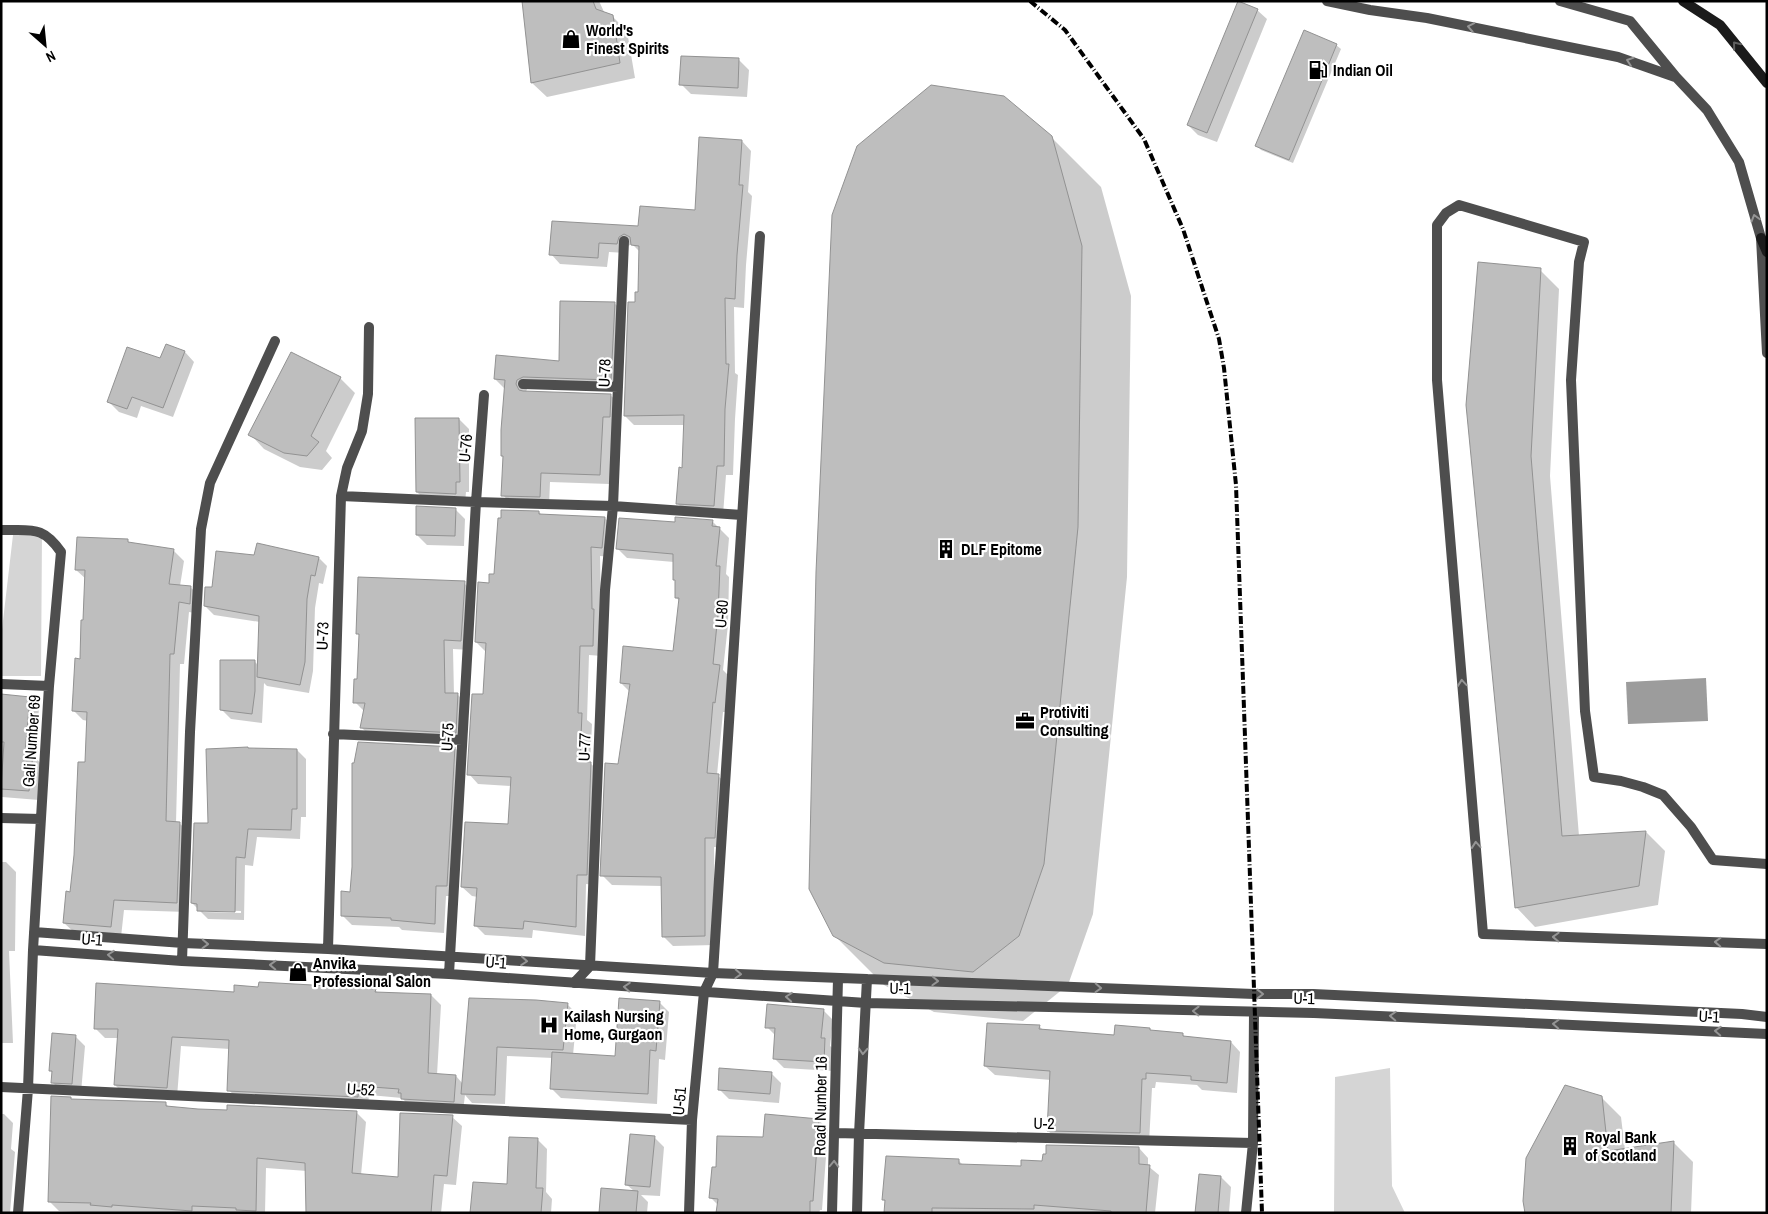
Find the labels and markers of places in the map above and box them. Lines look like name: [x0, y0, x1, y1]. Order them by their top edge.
place label: World's Finest Spirits: [586, 19, 669, 59]
shop icon: World's Finest Spirits: [560, 28, 582, 50]
fuel station icon: Indian Oil: [1307, 59, 1329, 81]
place label: Indian Oil: [1333, 59, 1393, 81]
building icon: DLF Epitome: [935, 538, 957, 560]
place label: DLF Epitome: [961, 538, 1042, 560]
place label: Protiviti Consulting: [1040, 701, 1109, 741]
office icon: Protiviti Consulting: [1014, 710, 1036, 732]
place label: Anvika Professional Salon: [313, 952, 431, 992]
shop icon: Anvika Professional Salon: [287, 961, 309, 983]
place label: Kailash Nursing Home, Gurgaon: [564, 1005, 664, 1045]
hospital icon: Kailash Nursing Home, Gurgaon: [538, 1014, 560, 1036]
place label: Royal Bank of Scotland: [1585, 1126, 1657, 1166]
building icon: Royal Bank of Scotland: [1559, 1135, 1581, 1157]

